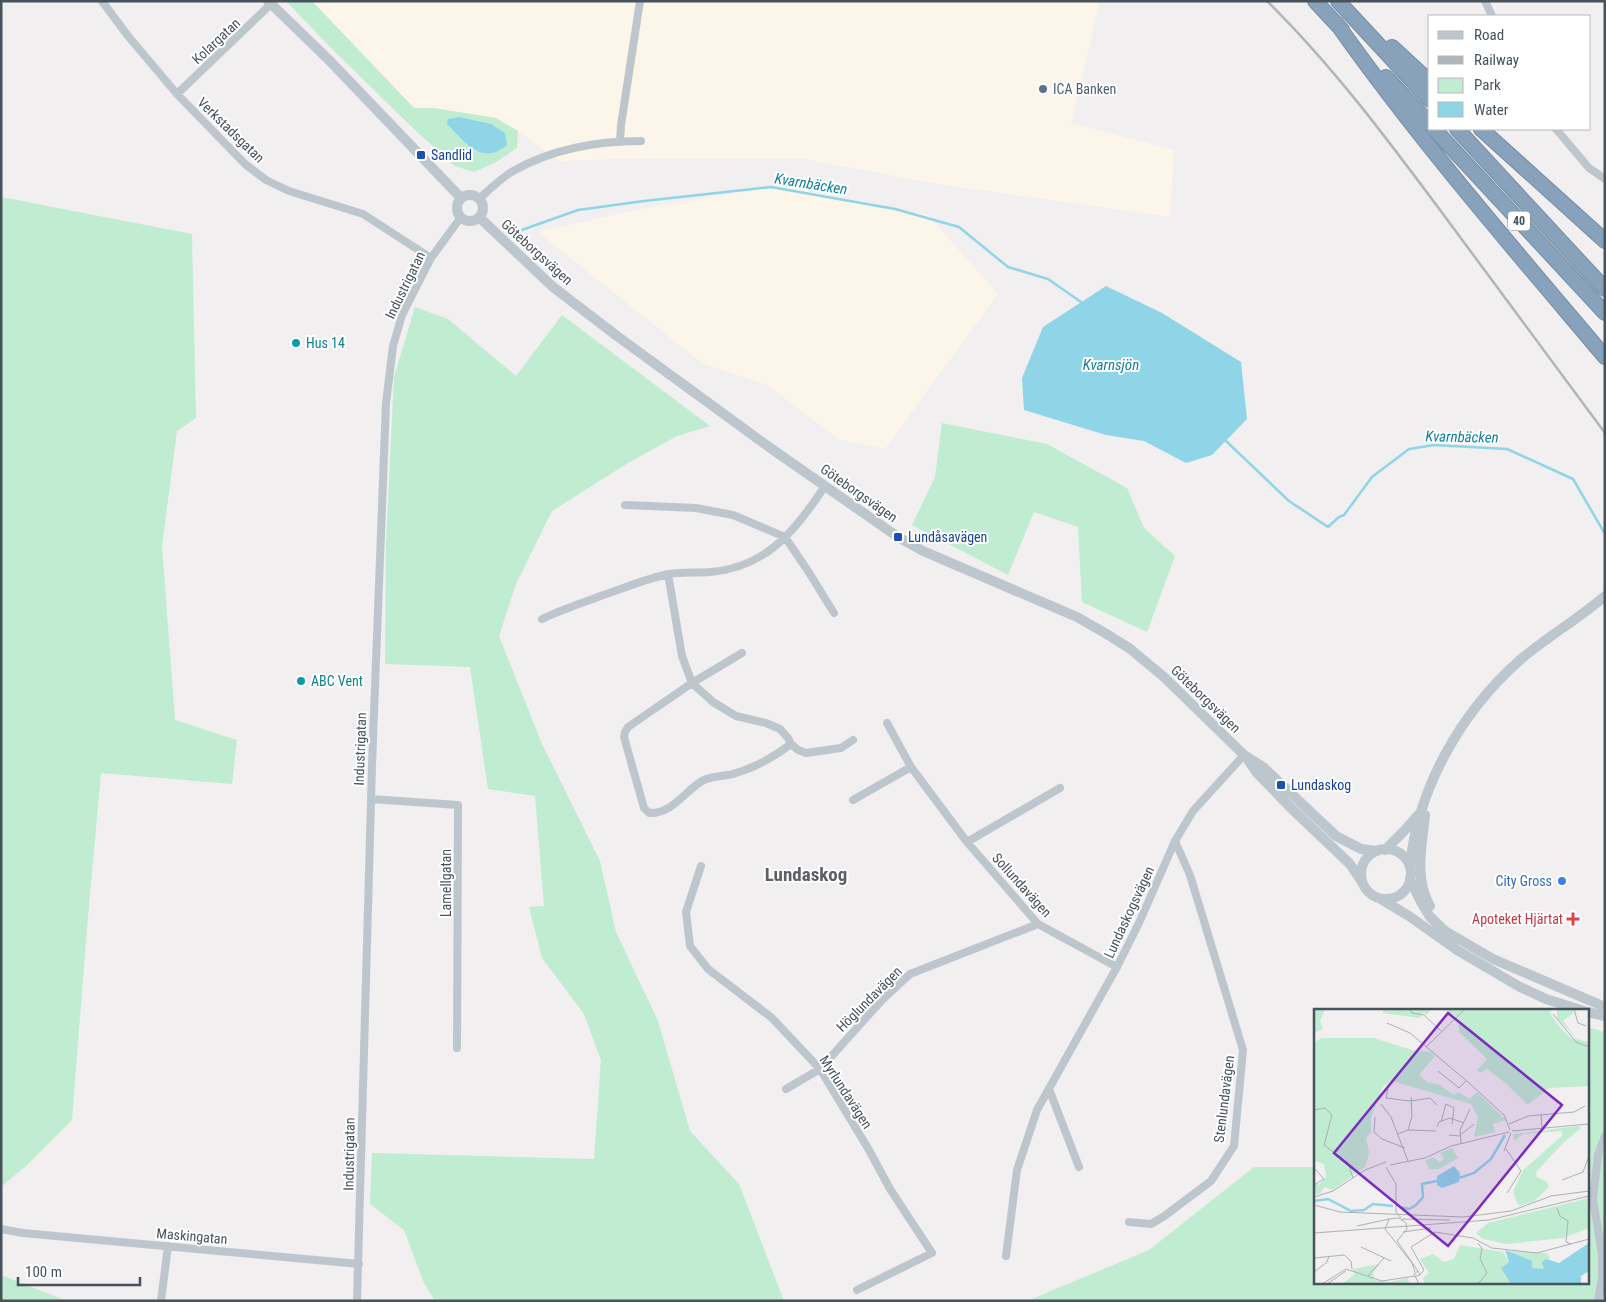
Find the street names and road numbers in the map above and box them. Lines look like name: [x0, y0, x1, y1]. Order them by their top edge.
street label: Kolargatan: [189, 15, 243, 67]
street label: Verkstadsgatan: [194, 94, 268, 166]
road number: 40: [1508, 212, 1530, 230]
street label: Göteborgsvägen: [498, 216, 576, 288]
street label: Industrigatan: [382, 249, 428, 321]
street label: Göteborgsvägen: [817, 461, 901, 525]
street label: Göteborgsvägen: [1168, 662, 1244, 736]
street label: Industrigatan: [351, 712, 369, 786]
street label: Lamellgatan: [438, 849, 454, 917]
street label: Sollundavägen: [989, 850, 1055, 920]
street label: Lundaskogsvägen: [1101, 864, 1157, 960]
street label: Höglundavägen: [833, 963, 905, 1035]
street label: Myrlundavägen: [816, 1052, 876, 1132]
street label: Stenlundavägen: [1211, 1054, 1237, 1144]
street label: Industrigatan: [340, 1117, 358, 1191]
street label: Maskingatan: [156, 1225, 228, 1247]

